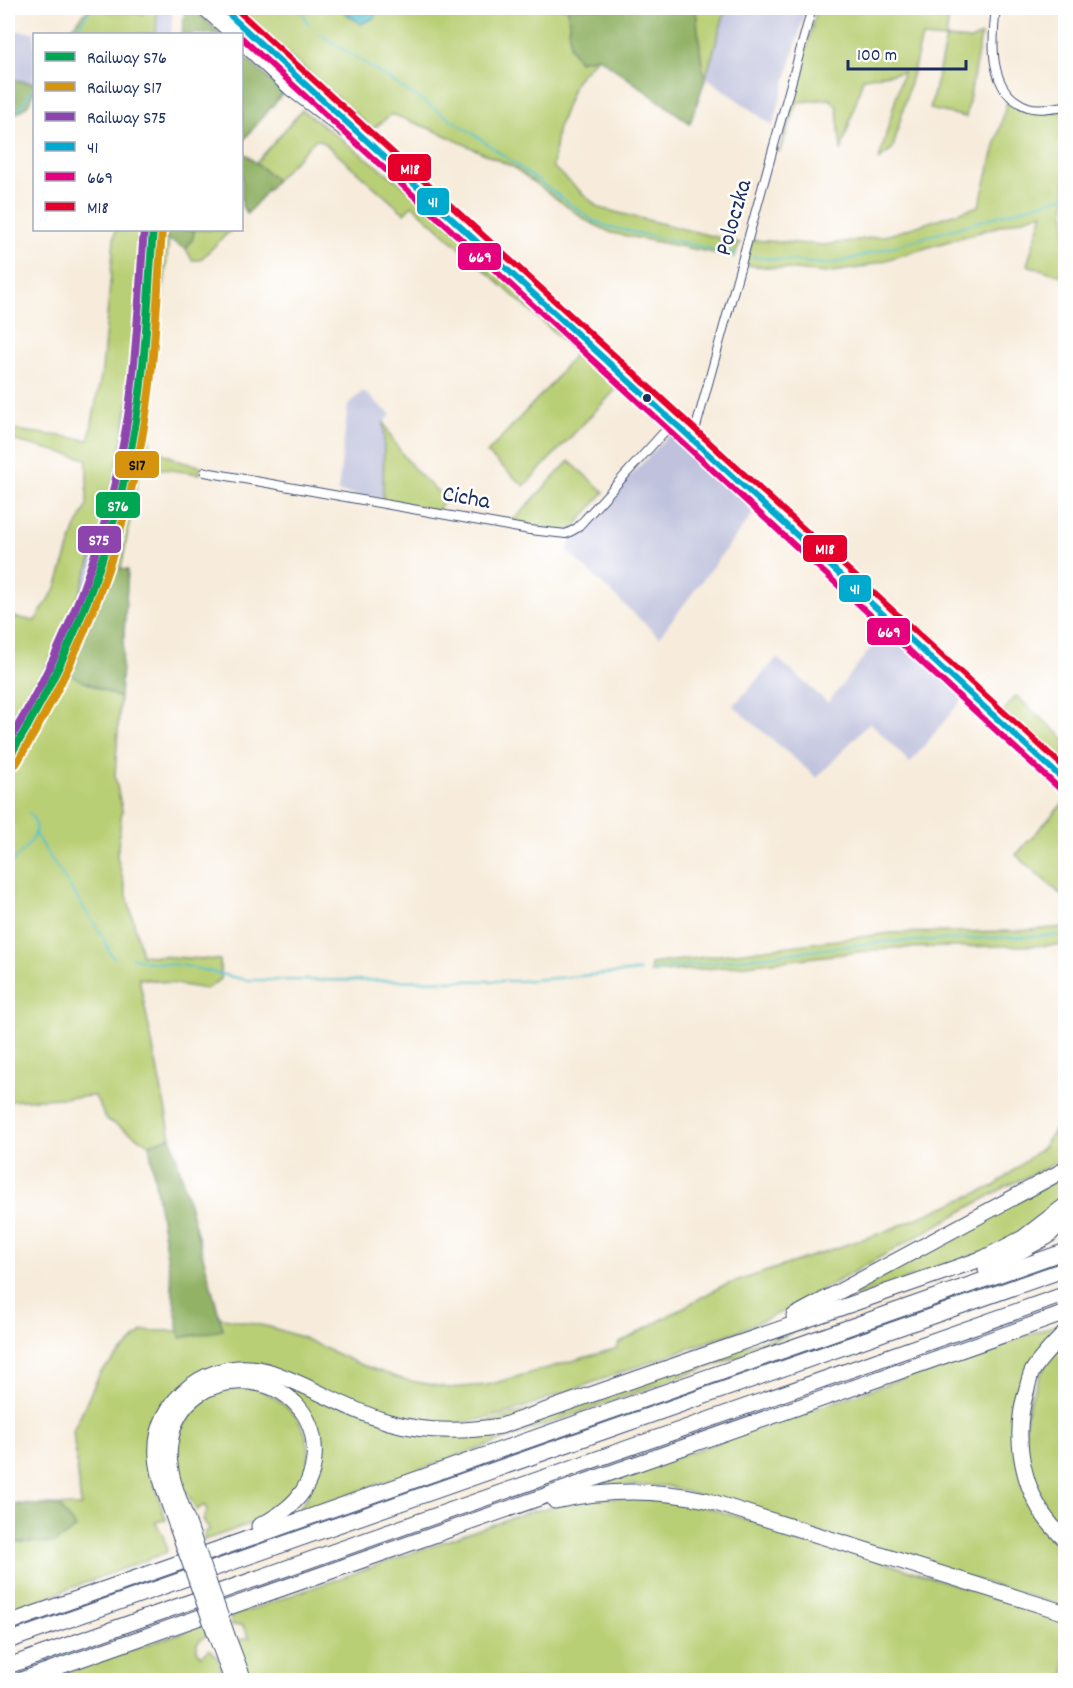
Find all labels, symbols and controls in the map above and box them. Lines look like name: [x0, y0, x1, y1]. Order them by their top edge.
legend: [33, 33, 243, 231]
scale bar: [848, 33, 966, 71]
text: 100 m: [857, 44, 897, 69]
text: Railway S76: [87, 47, 167, 72]
text: Railway S17: [87, 77, 162, 102]
text: Railway S75: [87, 107, 166, 132]
text: 41: [87, 137, 98, 162]
line badge: M18: [387, 153, 432, 182]
text: M18: [400, 159, 420, 182]
text: 669: [87, 167, 113, 192]
street label: Poloczka: [708, 175, 762, 260]
line badge: 41: [416, 187, 450, 216]
text: 41: [428, 192, 438, 215]
text: M18: [87, 197, 109, 222]
line badge: 669: [457, 242, 502, 271]
text: 669: [468, 247, 492, 270]
unlabelled marker: [641, 392, 653, 404]
line badge: S17: [114, 450, 160, 479]
text: S17: [129, 455, 145, 478]
street label: Cicha: [439, 478, 493, 520]
line badge: S76: [95, 491, 141, 519]
text: S76: [107, 496, 129, 519]
line badge: S75: [77, 525, 122, 554]
text: S75: [89, 530, 109, 553]
line badge: M18: [802, 534, 848, 563]
text: M18: [815, 539, 835, 562]
line badge: 41: [838, 574, 872, 603]
text: 41: [850, 579, 860, 602]
line badge: 669: [866, 617, 911, 646]
text: 669: [877, 622, 901, 645]

